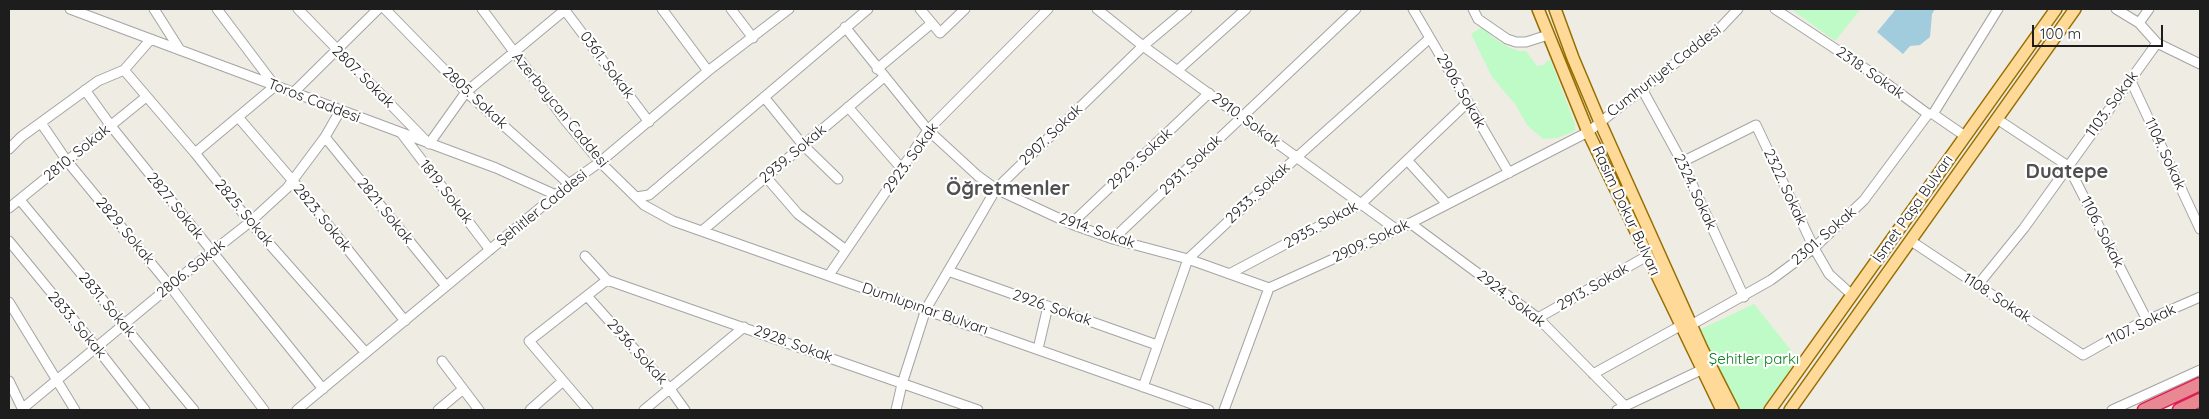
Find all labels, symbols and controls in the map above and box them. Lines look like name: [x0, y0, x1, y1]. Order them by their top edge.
scale bar: [2034, 15, 2165, 47]
street label: Cumhuriyet Caddesi: [1603, 21, 1725, 121]
text: 100 m: [2040, 24, 2081, 43]
street label: 0361. Sokak: [576, 28, 638, 102]
street label: 2807. Sokak: [328, 42, 398, 112]
street label: 2318. Sokak: [1832, 43, 1908, 103]
street label: Azerbaycan Caddesi: [508, 49, 612, 171]
street label: 2906. Sokak: [1432, 51, 1490, 131]
street label: 2805. Sokak: [439, 63, 511, 133]
street label: 1103. Sokak: [2082, 67, 2142, 141]
street label: Toros Caddesi: [265, 75, 363, 127]
street label: 2910. Sokak: [1208, 89, 1284, 151]
street label: 2907. Sokak: [1016, 100, 1086, 170]
street label: 1104. Sokak: [2141, 115, 2189, 193]
street label: 2923. Sokak: [880, 119, 942, 197]
street label: 2810. Sokak: [40, 121, 114, 185]
street label: 2939. Sokak: [756, 121, 830, 187]
street label: 2929. Sokak: [1104, 124, 1176, 194]
street label: 2931. Sokak: [1156, 131, 1226, 199]
street label: Rasim Dokur Bulvarı: [1588, 143, 1664, 279]
street label: 2322. Sokak: [1759, 146, 1811, 228]
street label: 2324. Sokak: [1670, 151, 1720, 233]
street label: İsmet Paşa Bulvarı: [1869, 152, 1957, 266]
street label: 1819. Sokak: [415, 156, 477, 228]
street label: 2933. Sokak: [1222, 159, 1294, 227]
district label: Duatepe: [2026, 160, 2108, 184]
street label: Şehitler Caddesi: [493, 166, 591, 250]
street label: 2827. Sokak: [143, 169, 207, 243]
street label: 2821. Sokak: [353, 174, 417, 248]
street label: 2825. Sokak: [211, 176, 277, 250]
district label: Öğretmenler: [946, 177, 1070, 201]
street label: 2823. Sokak: [289, 180, 355, 256]
street label: 1106. Sokak: [2076, 193, 2128, 271]
street label: 2829. Sokak: [92, 194, 158, 268]
street label: 2935. Sokak: [1281, 197, 1361, 253]
street label: 2301. Sokak: [1788, 203, 1860, 269]
street label: 2914. Sokak: [1057, 210, 1137, 252]
street label: 2909. Sokak: [1330, 215, 1412, 267]
street label: 2806. Sokak: [153, 236, 229, 302]
street label: 2913. Sokak: [1554, 259, 1632, 315]
street label: 2924. Sokak: [1473, 267, 1549, 331]
street label: 2831. Sokak: [75, 269, 139, 341]
street label: 1108. Sokak: [1960, 269, 2034, 327]
street label: Dumlupınar Bulvarı: [860, 279, 990, 339]
street label: 2926. Sokak: [1010, 286, 1094, 330]
street label: 2833. Sokak: [44, 288, 110, 362]
street label: 1107. Sokak: [2103, 300, 2179, 350]
street label: 2936. Sokak: [603, 316, 671, 388]
street label: 2928. Sokak: [751, 321, 835, 367]
park label: Şehitler parkı: [1709, 350, 1799, 368]

